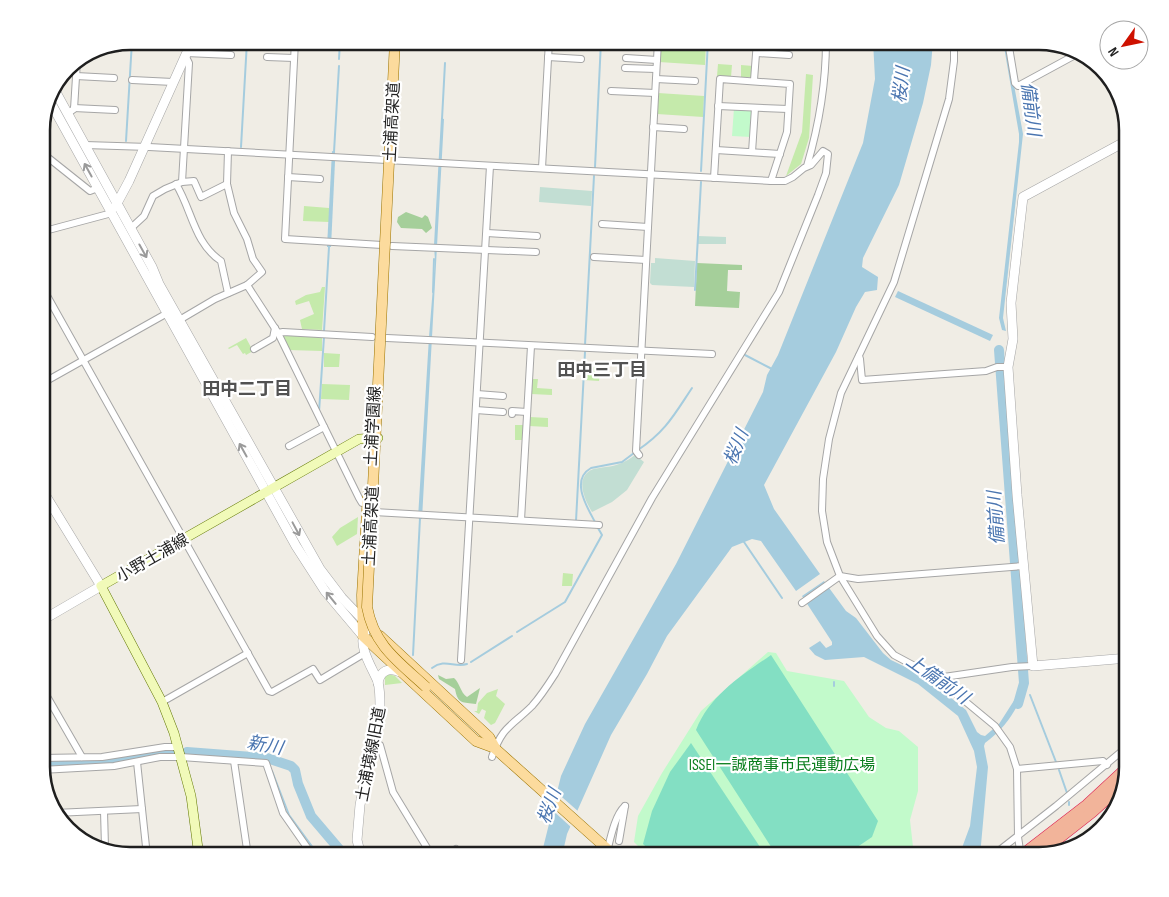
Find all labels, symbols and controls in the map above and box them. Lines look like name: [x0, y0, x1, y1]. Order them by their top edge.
north arrow: [1099, 20, 1149, 70]
text: N: [1104, 44, 1123, 60]
water label: 桜川: [889, 64, 914, 104]
water label: 備前川: [1017, 81, 1044, 139]
street label: 土浦高架道: [381, 82, 404, 163]
one-way arrow: [83, 163, 93, 178]
one-way arrow: [139, 243, 149, 257]
district label: 田中三丁目: [557, 360, 647, 381]
district label: 田中二丁目: [202, 379, 292, 400]
street label: 土浦学園線: [362, 386, 385, 467]
water label: 桜川: [720, 425, 754, 468]
one-way arrow: [237, 443, 247, 458]
street label: 土浦高架道: [360, 486, 383, 567]
water label: 備前川: [984, 488, 1009, 546]
one-way arrow: [292, 521, 302, 536]
street label: 小野土浦線: [113, 530, 192, 587]
one-way arrow: [326, 592, 337, 605]
water label: 上備前川: [902, 650, 975, 710]
street label: 土浦境線旧道: [353, 705, 390, 803]
water label: 新川: [245, 732, 286, 759]
park label: ISSEI一誠商事市民運動広場: [689, 756, 875, 775]
water label: 桜川: [533, 784, 566, 827]

